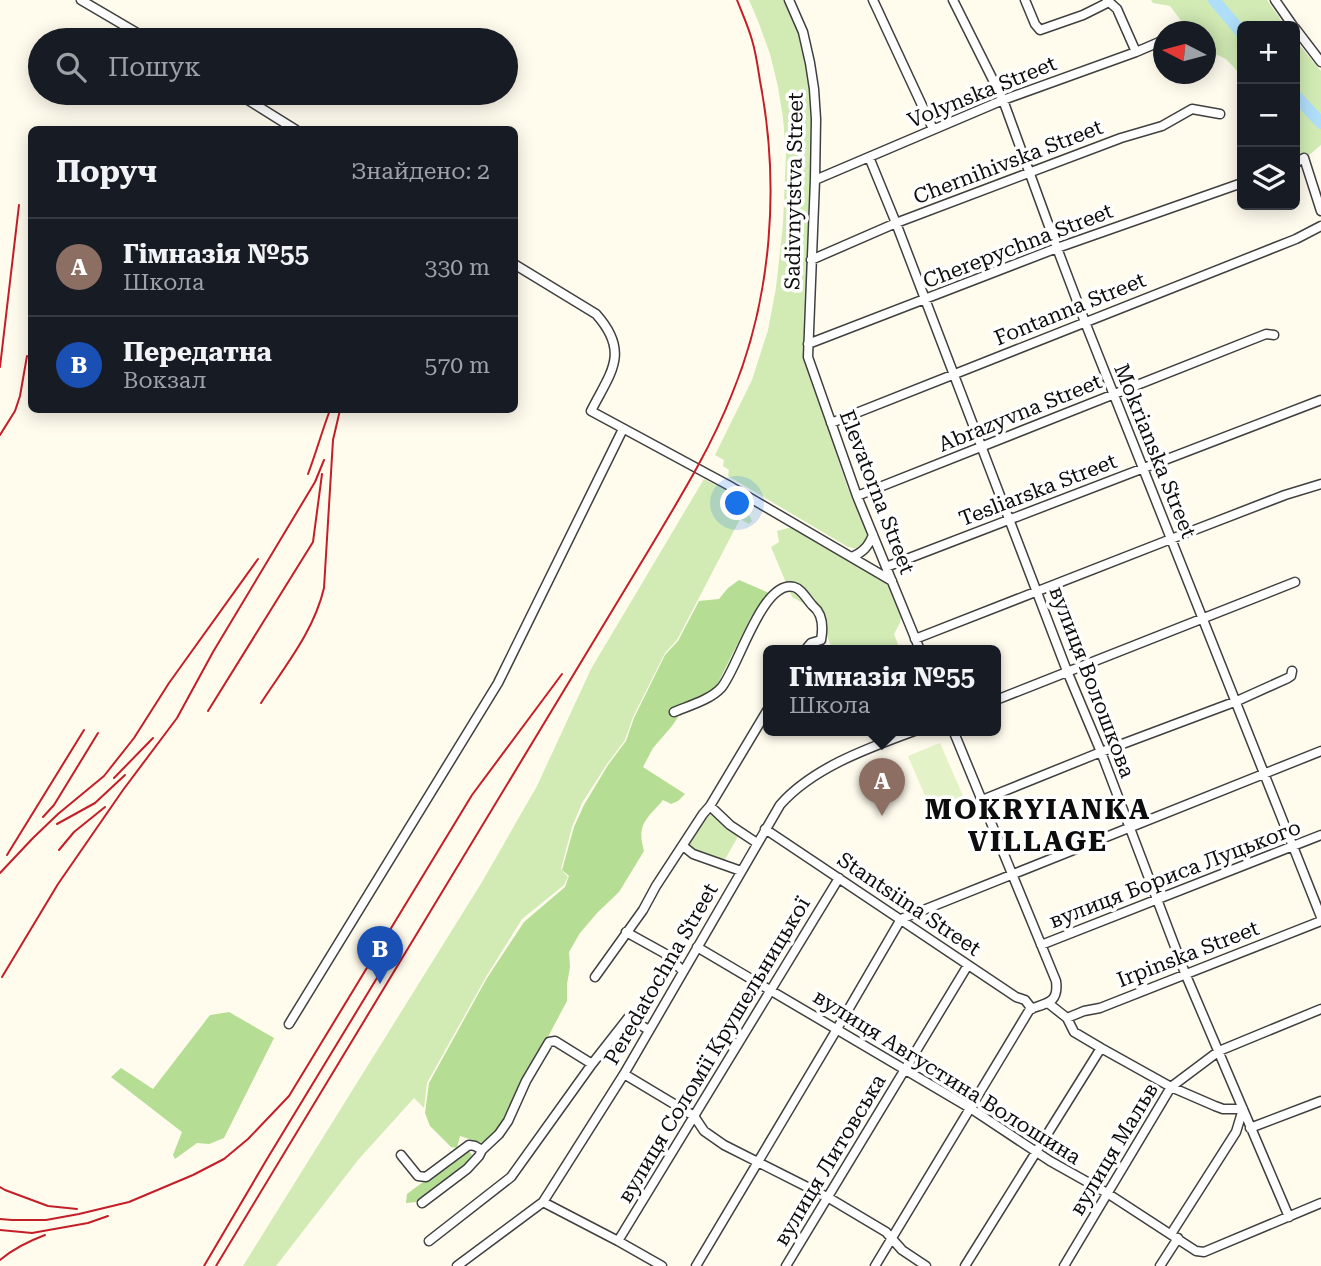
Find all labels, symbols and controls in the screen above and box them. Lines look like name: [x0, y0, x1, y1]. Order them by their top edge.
north arrow: [1153, 21, 1216, 84]
map controls: [1237, 21, 1300, 210]
button: +: [1237, 21, 1300, 84]
search box: [28, 28, 518, 105]
icon: search: [52, 48, 90, 86]
street label: Volynska Street: [904, 51, 1060, 133]
text: Пошук: [108, 52, 201, 82]
button: −: [1237, 84, 1300, 147]
street label: Sadivnytstva Street: [780, 92, 808, 290]
street label: Chernihivska Street: [910, 115, 1106, 209]
button: layers: [1237, 147, 1300, 210]
text: Поруч: [56, 154, 157, 189]
text: Знайдено: 2: [351, 158, 490, 185]
street label: Cherepychna Street: [920, 199, 1116, 293]
text: Гімназія №55: [123, 239, 309, 269]
text: A: [71, 254, 87, 281]
text: 330 m: [425, 254, 490, 281]
street label: Fontanna Street: [991, 268, 1149, 350]
text: Школа: [123, 269, 204, 296]
text: Передатна: [123, 337, 272, 367]
text: B: [71, 352, 87, 379]
text: 570 m: [425, 352, 490, 379]
street label: Mokrianska Street: [1109, 360, 1201, 542]
text: Вокзал: [123, 367, 206, 394]
street label: Abrazyvna Street: [935, 369, 1105, 457]
street label: Elevatorna Street: [835, 407, 919, 578]
street label: Tesliarska Street: [956, 449, 1120, 531]
your location: [720, 486, 754, 520]
street label: вулиця Волошкова: [1044, 583, 1140, 782]
popup: [763, 645, 1001, 736]
text: Гімназія №55: [789, 662, 975, 692]
text: Школа: [789, 692, 870, 719]
pin: A: [859, 758, 905, 816]
district label: MOKRYIANKA VILLAGE: [925, 793, 1151, 858]
street label: вулиця Бориса Луцького: [1046, 815, 1304, 933]
street label: Stantsiina Street: [833, 847, 985, 961]
street label: Peredatochna Street: [599, 879, 723, 1069]
street label: вулиця Соломії Крушельницької: [613, 893, 815, 1207]
street label: Irpinska Street: [1114, 916, 1262, 992]
pin: B: [357, 926, 403, 984]
street label: вулиця Августина Волошина: [809, 984, 1086, 1170]
street label: вулиця Литовська: [769, 1069, 891, 1250]
street label: вулиця Мальв: [1065, 1079, 1163, 1219]

